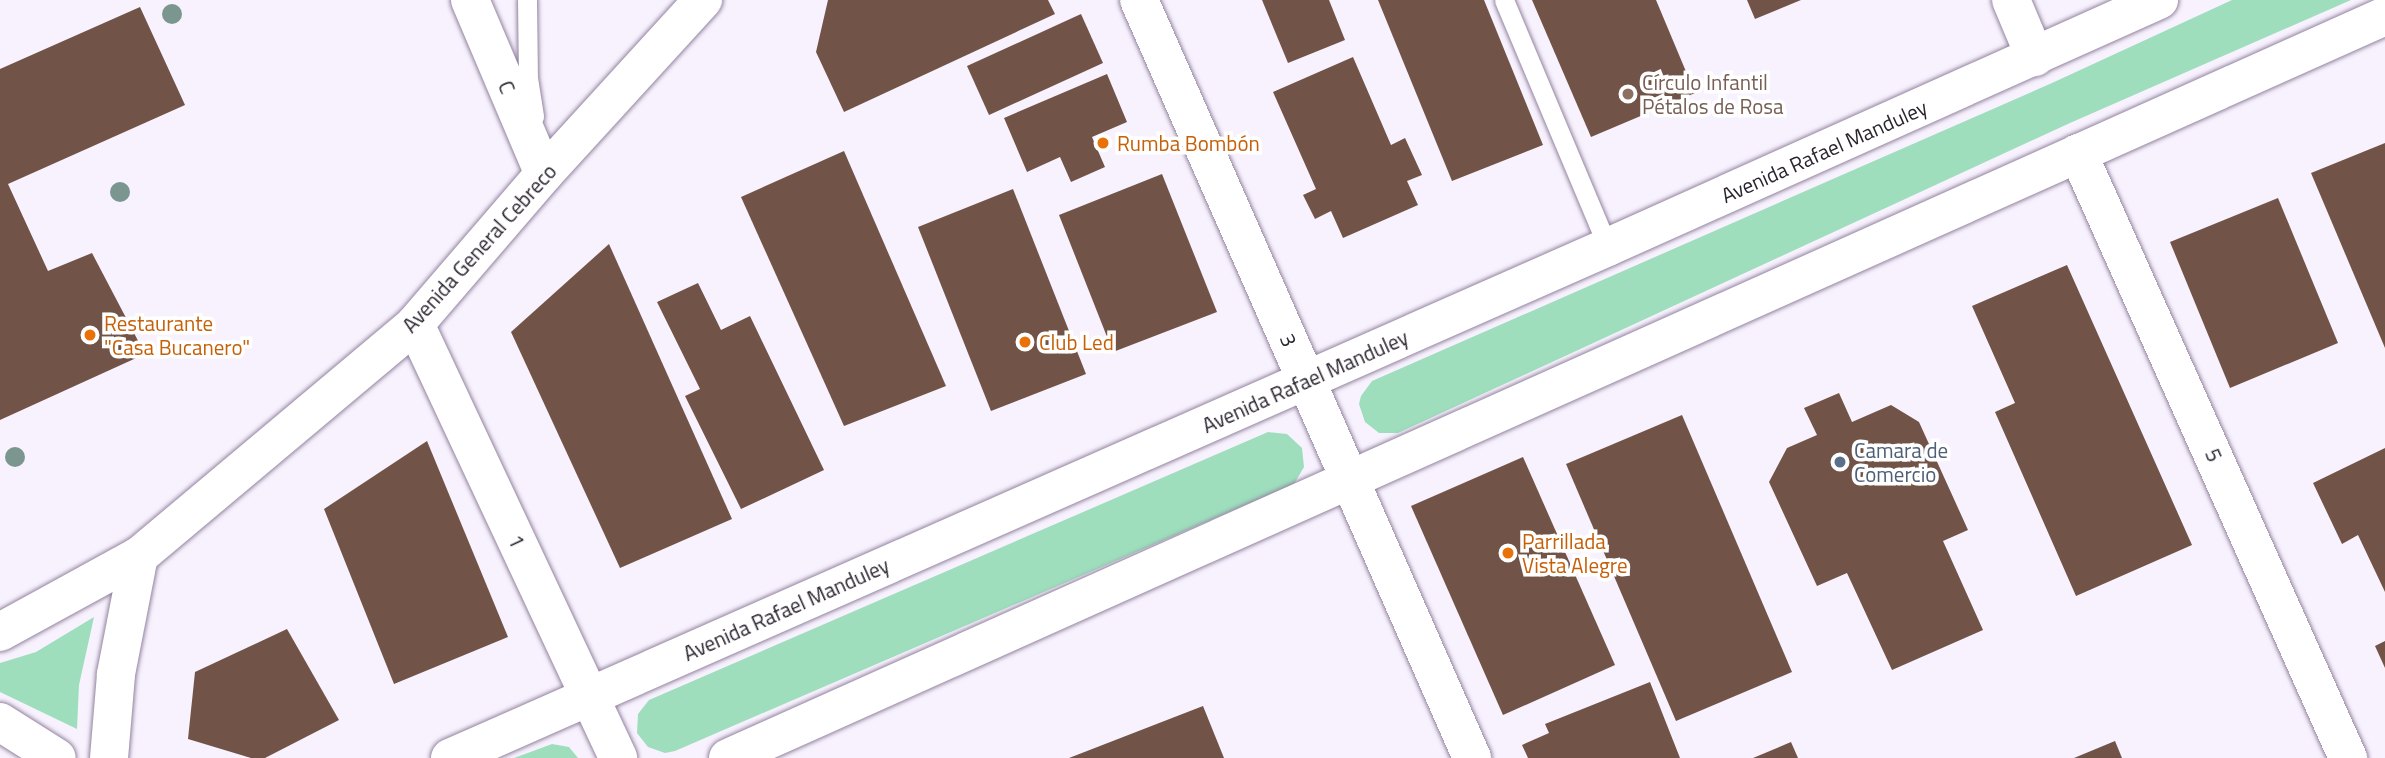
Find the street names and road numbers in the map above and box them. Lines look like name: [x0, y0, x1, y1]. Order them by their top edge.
street label: C: [493, 77, 521, 97]
street label: Avenida Rafael Manduley: [1717, 94, 1931, 208]
street label: Avenida General Cebreco: [397, 159, 561, 337]
street label: Avenida Rafael Manduley: [1198, 324, 1412, 438]
street label: 3: [1275, 330, 1303, 350]
street label: 5: [2200, 445, 2228, 465]
street label: 1: [503, 530, 531, 552]
street label: Avenida Rafael Manduley: [679, 552, 893, 666]

